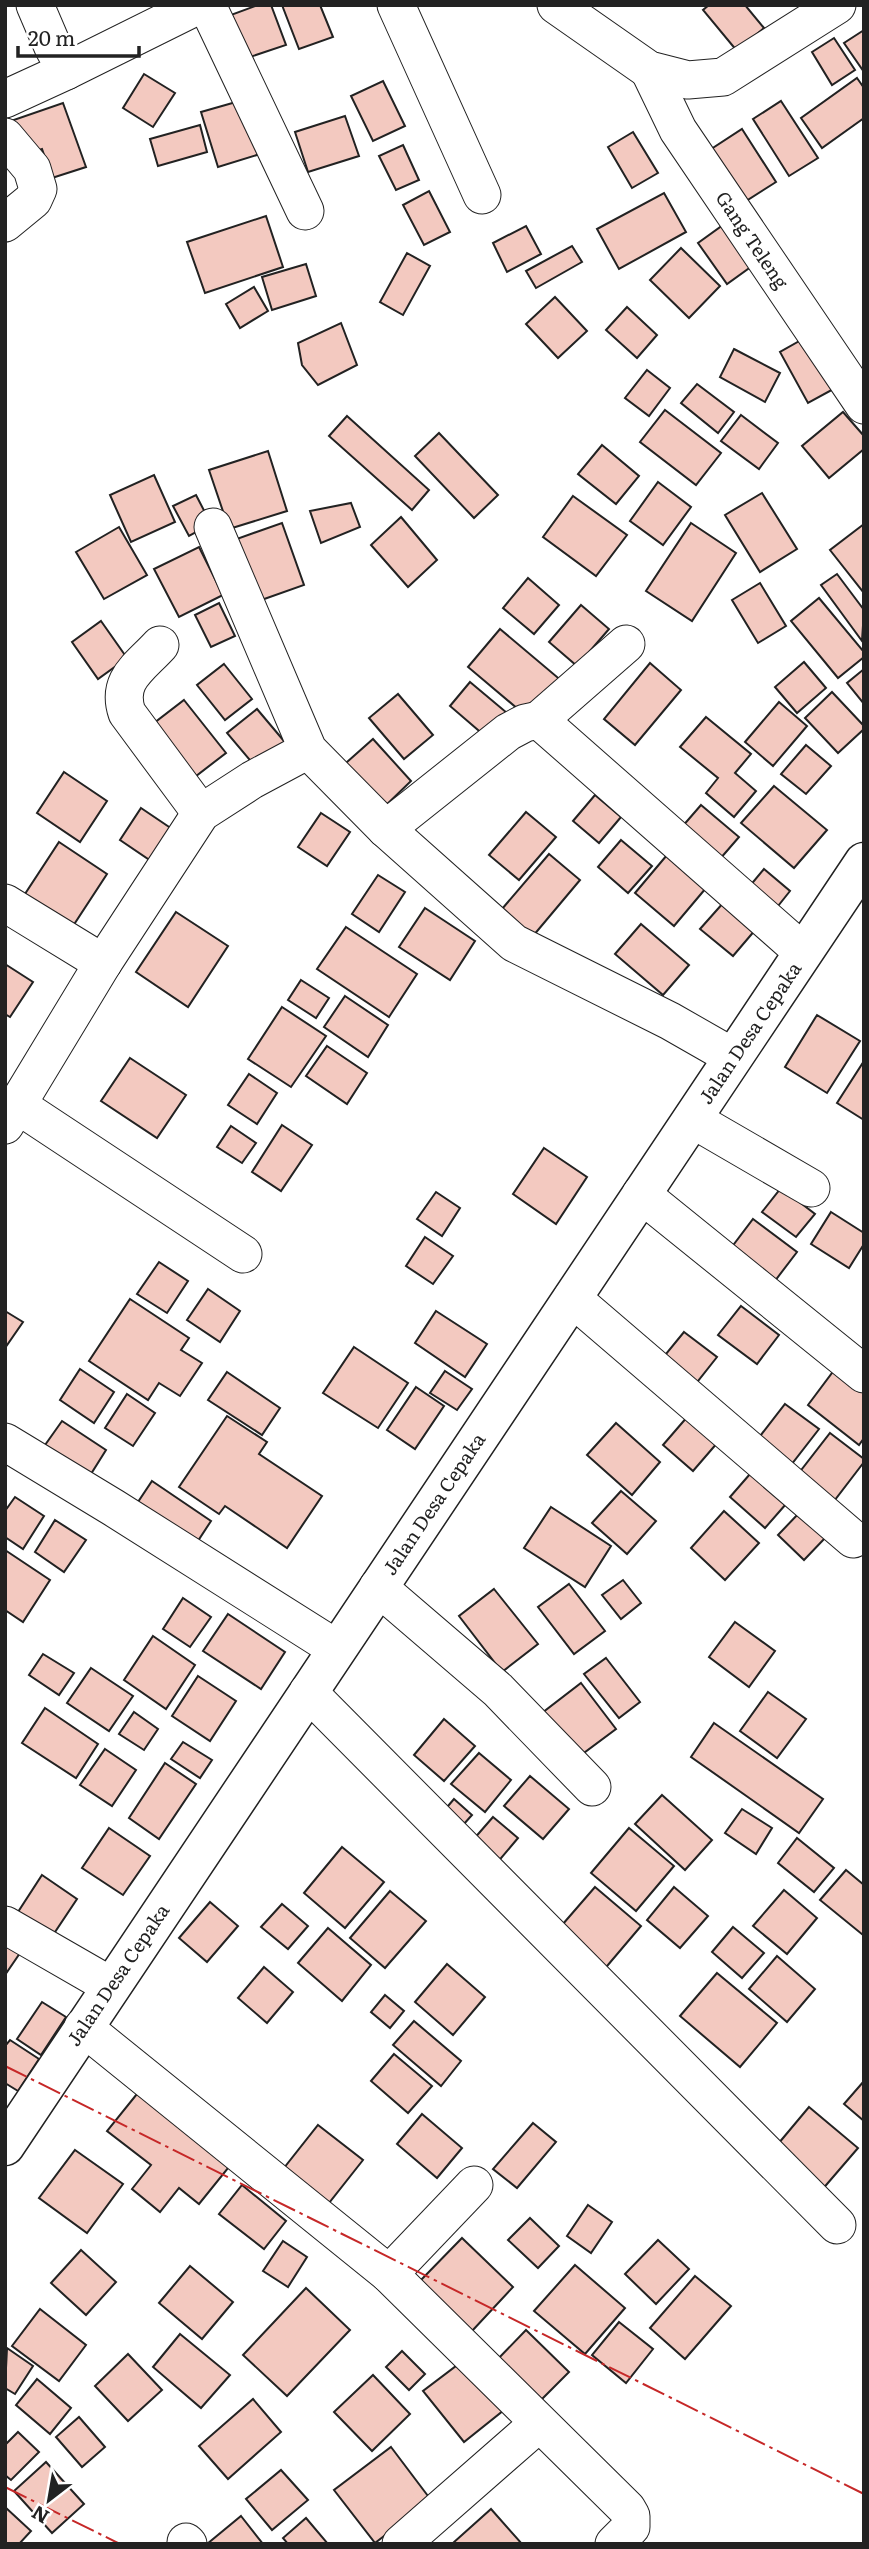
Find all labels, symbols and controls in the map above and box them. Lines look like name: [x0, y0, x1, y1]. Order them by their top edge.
scale bar: [18, 14, 138, 58]
text: 20 m: [28, 21, 75, 52]
street label: Gang Teleng: [710, 185, 796, 294]
street label: Jalan Desa Cepaka: [691, 955, 808, 1109]
street label: Jalan Desa Cepaka: [375, 1426, 492, 1580]
street label: Jalan Desa Cepaka: [59, 1897, 176, 2051]
north arrow: [14, 2465, 84, 2535]
text: N: [26, 2499, 54, 2532]

